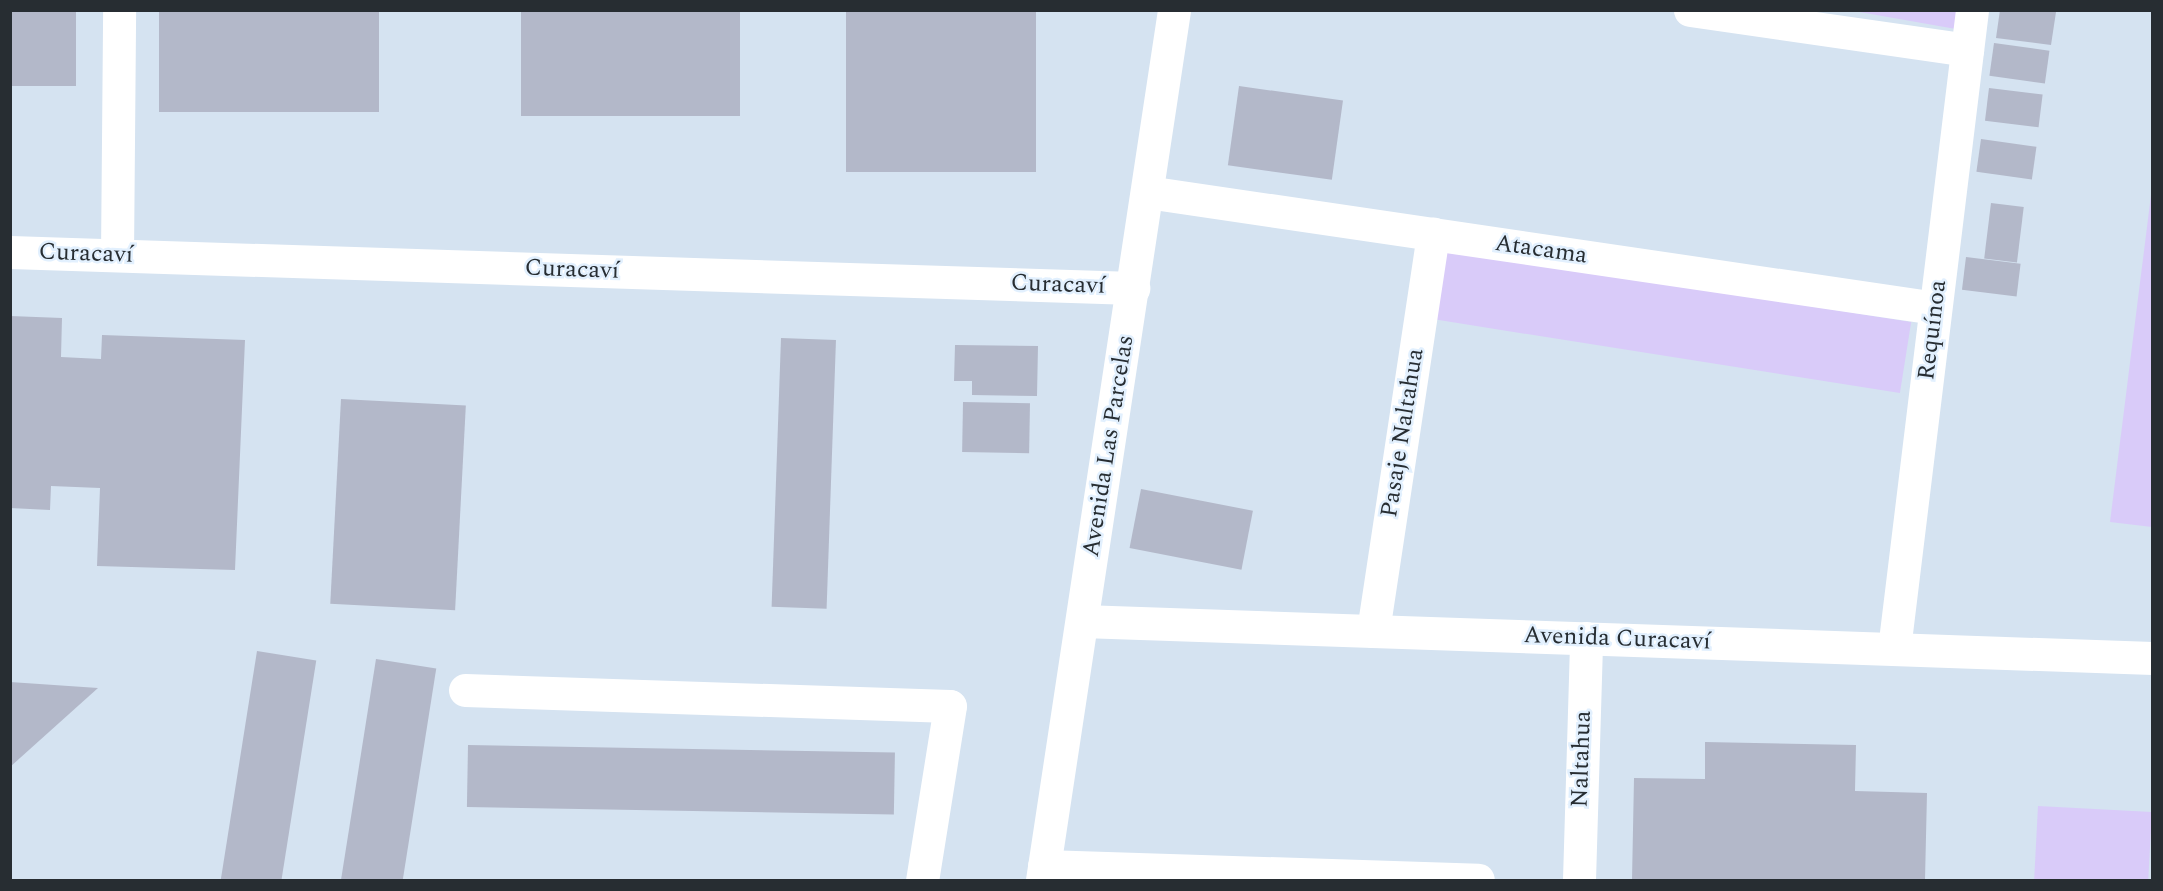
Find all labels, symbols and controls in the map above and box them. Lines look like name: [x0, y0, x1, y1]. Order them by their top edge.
street label: Atacama: [1493, 229, 1589, 271]
street label: Curacaví: [38, 238, 134, 270]
street label: Curacaví: [524, 254, 620, 286]
street label: Curacaví: [1010, 269, 1106, 301]
street label: Requínoa: [1913, 278, 1953, 382]
street label: Avenida Las Parcelas: [1077, 333, 1141, 559]
street label: Pasaje Naltahua: [1375, 346, 1431, 520]
street label: Avenida Curacaví: [1523, 621, 1711, 657]
street label: Naltahua: [1566, 710, 1598, 808]

